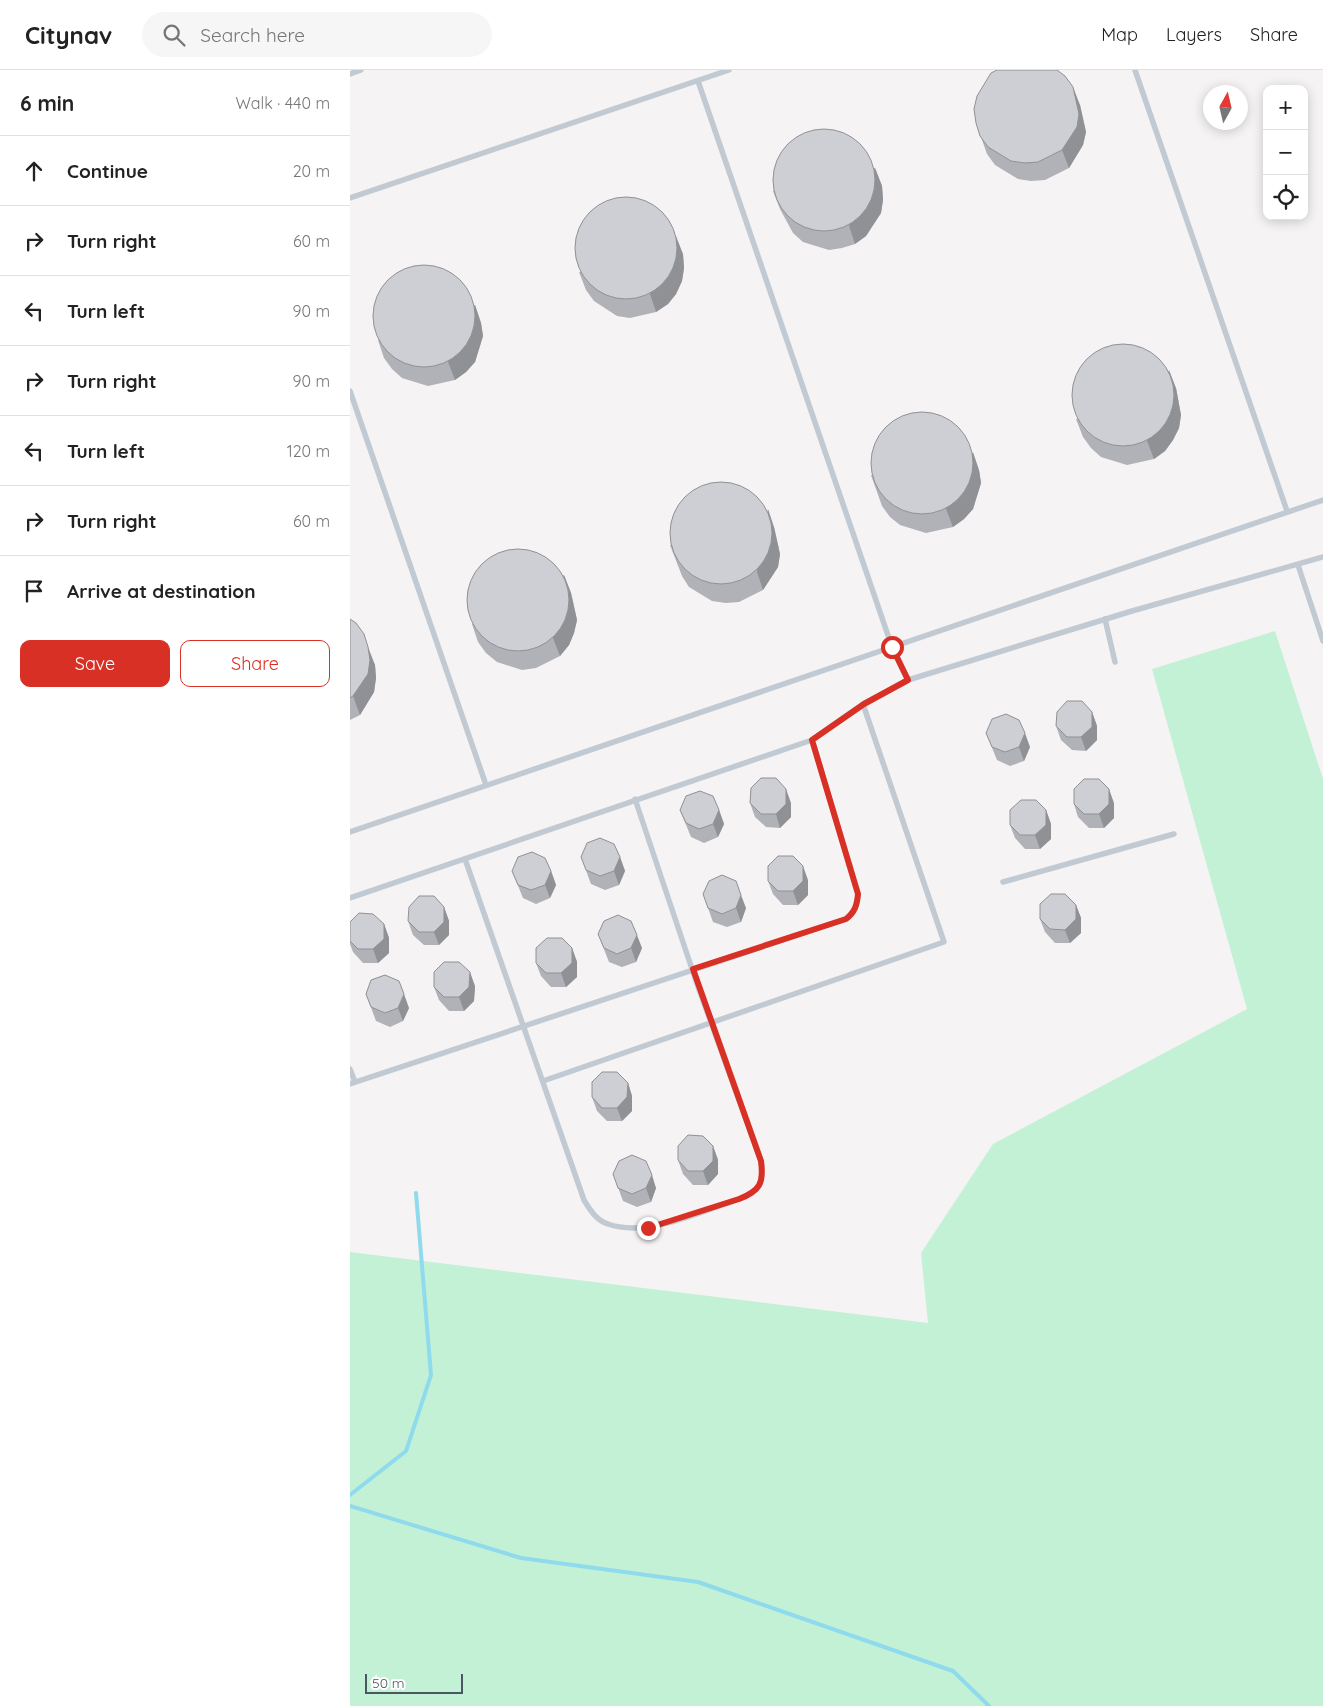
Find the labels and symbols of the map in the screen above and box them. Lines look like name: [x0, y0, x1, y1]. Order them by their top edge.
north arrow: [1203, 85, 1248, 130]
route start: [881, 636, 904, 659]
route end: [637, 1217, 660, 1240]
scale bar: [365, 1671, 462, 1694]

